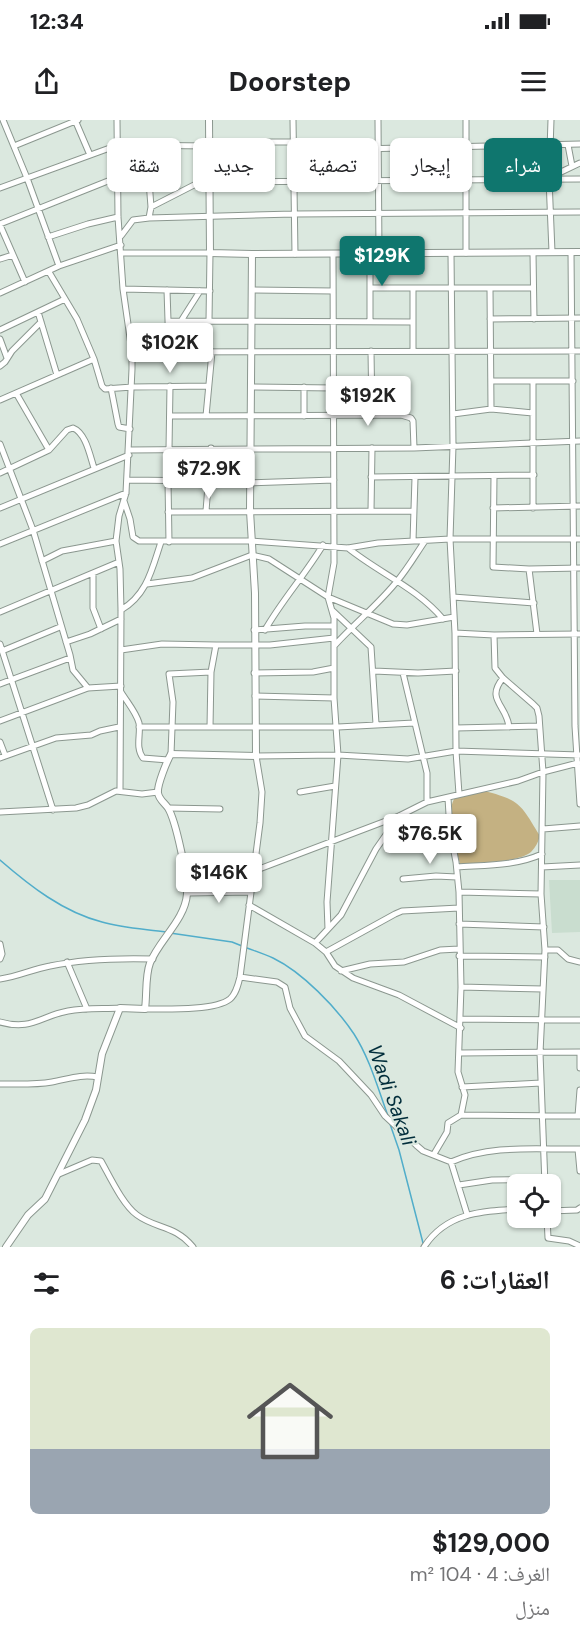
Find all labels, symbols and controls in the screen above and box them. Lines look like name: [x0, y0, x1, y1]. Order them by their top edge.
text: 12:34: [30, 7, 84, 36]
text: Doorstep: [229, 64, 351, 99]
icon: share: [30, 65, 63, 98]
icon: menu: [517, 65, 550, 98]
chip: شقة: [107, 138, 181, 192]
chip: جديد: [193, 138, 275, 192]
chip: تصفية: [287, 138, 378, 192]
chip: إيجار: [390, 138, 472, 192]
chip: شراء: [484, 138, 562, 192]
pin: $129K: [340, 236, 424, 287]
text: $129K: [354, 242, 410, 268]
pin: $102K: [128, 323, 212, 374]
text: $102K: [141, 329, 199, 355]
pin: $192K: [326, 376, 410, 427]
text: $192K: [340, 382, 396, 408]
pin: $72.9K: [160, 449, 258, 500]
text: $72.9K: [177, 455, 241, 481]
pin: $76.5K: [381, 814, 479, 865]
text: $76.5K: [397, 820, 463, 846]
pin: $146K: [177, 853, 261, 904]
text: $146K: [190, 859, 248, 885]
water label: Wadi Sakali: [362, 1041, 423, 1150]
map controls: [507, 1174, 561, 1228]
button: locate: [507, 1174, 561, 1228]
text: العقارات: 6: [440, 1263, 550, 1297]
icon: filters: [30, 1267, 63, 1300]
icon: home: [236, 1367, 344, 1475]
text: $129,000: [432, 1526, 550, 1560]
text: الغرف: 4 · 104 m²: [410, 1561, 550, 1587]
text: منزل: [515, 1595, 550, 1621]

